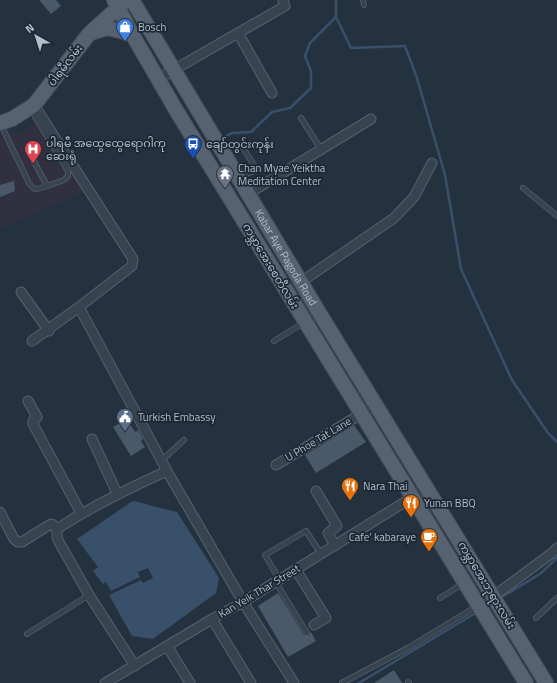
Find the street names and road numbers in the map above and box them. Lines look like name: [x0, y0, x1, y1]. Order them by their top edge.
street label: ပါရမီလမ်း: [44, 40, 87, 90]
street label: Kabar Aye Pagoda Road: [251, 206, 321, 309]
street label: ကမ္ဘာအေးစေတီလမ်း: [238, 220, 303, 313]
street label: U Phoe Tat Lane: [282, 413, 354, 465]
street label: ကမ္ဘာအေးဘုရားလမ်း: [454, 538, 520, 632]
street label: Kan Yeik Thar Street: [215, 560, 303, 622]

